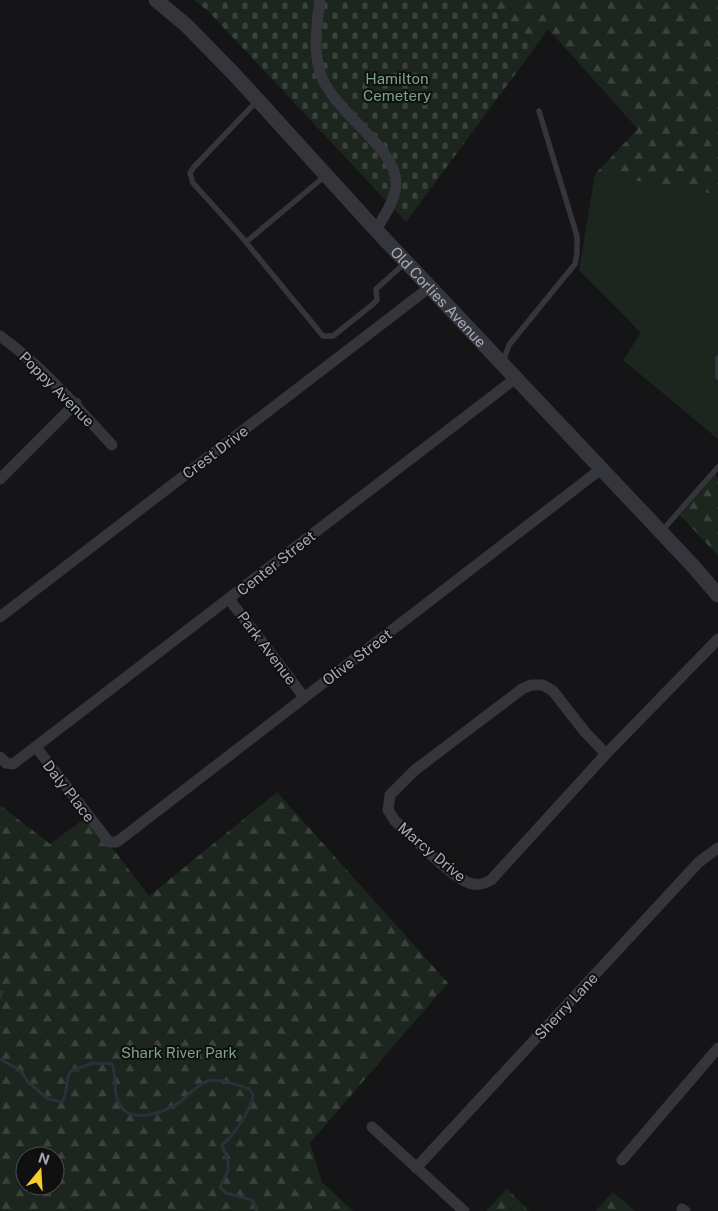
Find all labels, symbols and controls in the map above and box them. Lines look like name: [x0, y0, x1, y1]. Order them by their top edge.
park label: Hamilton Cemetery: [363, 70, 431, 104]
street label: Old Corlies Avenue: [387, 243, 490, 350]
street label: Poppy Avenue: [16, 348, 98, 430]
street label: Crest Drive: [179, 422, 251, 482]
street label: Center Street: [233, 527, 319, 599]
street label: Park Avenue: [234, 608, 300, 688]
street label: Olive Street: [319, 625, 395, 689]
street label: Daly Place: [40, 757, 98, 825]
street label: Marcy Drive: [395, 819, 469, 885]
street label: Sherry Lane: [531, 969, 601, 1043]
park label: Shark River Park: [121, 1044, 237, 1061]
north arrow: [15, 1146, 65, 1196]
text: N: [36, 1149, 52, 1168]

